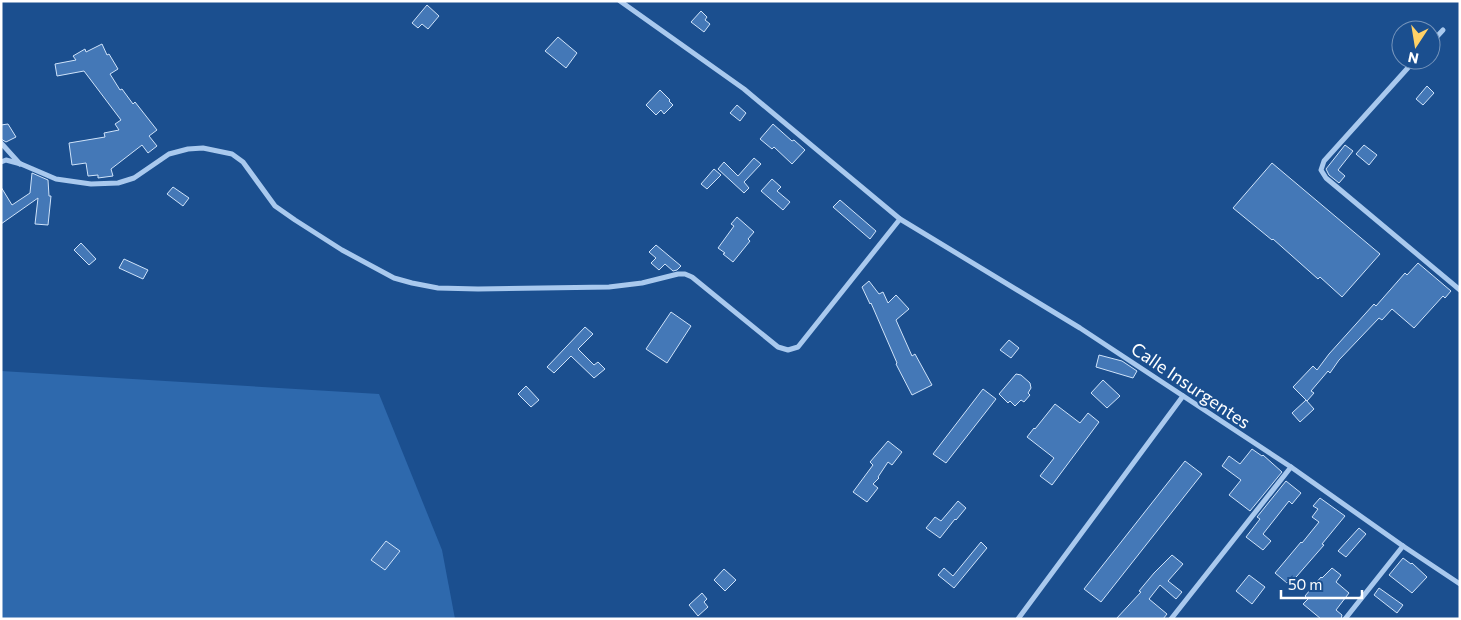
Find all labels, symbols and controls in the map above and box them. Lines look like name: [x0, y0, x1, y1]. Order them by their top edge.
north arrow: [1391, 20, 1441, 70]
text: N: [1406, 49, 1420, 68]
street label: Calle Insurgentes: [1127, 337, 1255, 433]
scale bar: [1281, 568, 1362, 600]
text: 50 m: [1288, 575, 1322, 593]

